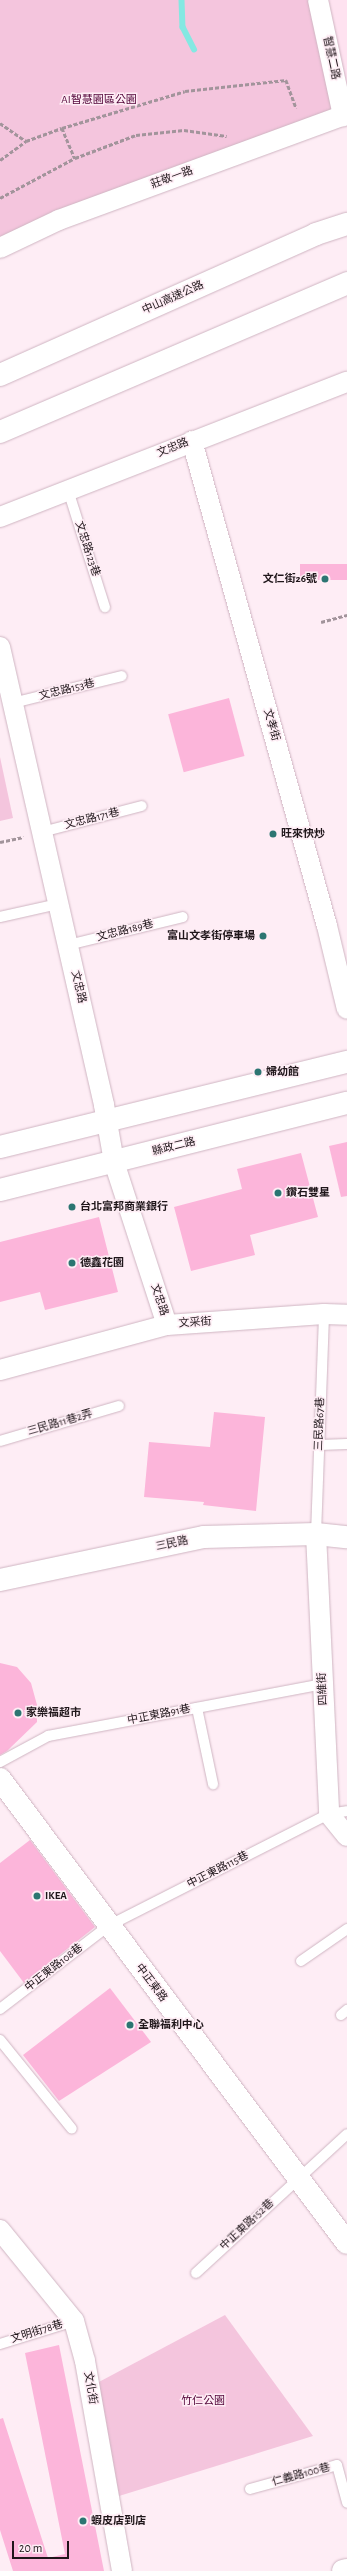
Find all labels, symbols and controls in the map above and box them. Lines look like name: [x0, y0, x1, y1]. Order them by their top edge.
street label: 智慧二路: [320, 35, 342, 81]
park label: AI智慧園區公園: [61, 93, 137, 107]
street label: 莊敬一路: [149, 164, 195, 192]
street label: 中山高速公路: [140, 279, 206, 317]
street label: 文忠路: [155, 436, 191, 460]
street label: 文忠路123巷: [72, 520, 102, 578]
place label: 文仁街26號: [263, 572, 317, 586]
marker: 文仁街26號: [320, 574, 330, 584]
street label: 文忠路153巷: [38, 677, 96, 703]
street label: 文孝街: [260, 707, 282, 743]
street label: 文忠路171巷: [63, 806, 121, 832]
place label: 旺來快炒: [281, 827, 325, 841]
marker: 旺來快炒: [268, 829, 278, 839]
street label: 文忠路189巷: [95, 918, 155, 944]
place label: 富山文孝街停車場: [167, 929, 255, 943]
marker: 富山文孝街停車場: [258, 931, 268, 941]
street label: 文忠路: [68, 969, 88, 1005]
place label: 婦幼館: [266, 1065, 299, 1079]
marker: 婦幼館: [253, 1067, 263, 1077]
street label: 縣政二路: [151, 1135, 197, 1159]
place label: 鑽石雙星: [286, 1186, 330, 1200]
marker: 鑽石雙星: [273, 1188, 283, 1198]
place label: 台北富邦商業銀行: [80, 1200, 168, 1214]
marker: 台北富邦商業銀行: [67, 1202, 77, 1212]
place label: 德鑫花園: [80, 1256, 124, 1270]
marker: 德鑫花園: [67, 1258, 77, 1268]
street label: 文忠路: [148, 1282, 170, 1318]
street label: 文采街: [178, 1315, 212, 1331]
street label: 三民路67巷: [312, 1397, 328, 1451]
street label: 三民路11巷2弄: [26, 1407, 94, 1439]
street label: 三民路: [154, 1534, 190, 1554]
street label: 四維街: [316, 1672, 330, 1706]
street label: 中正東路91巷: [126, 1702, 192, 1728]
place label: 家樂福超市: [26, 1706, 81, 1720]
marker: 家樂福超市: [13, 1708, 23, 1718]
street label: 中正東路115巷: [185, 1849, 251, 1891]
place label: IKEA: [45, 1889, 67, 1903]
marker: IKEA: [32, 1891, 42, 1901]
street label: 中正東路108巷: [22, 1941, 86, 1995]
street label: 中正東路: [132, 1961, 170, 2005]
place label: 全聯福利中心: [138, 2018, 204, 2032]
marker: 全聯福利中心: [125, 2020, 135, 2030]
street label: 中正東路152巷: [217, 2197, 277, 2253]
street label: 文明街78巷: [9, 2318, 65, 2346]
street label: 文化街: [81, 2371, 99, 2405]
park label: 竹仁公園: [181, 2394, 225, 2408]
street label: 仁義路100巷: [271, 2461, 331, 2489]
place label: 蝦皮店到店: [91, 2514, 146, 2528]
marker: 蝦皮店到店: [78, 2516, 88, 2526]
scale bar: [14, 2533, 71, 2559]
text: 20 m: [19, 2542, 42, 2554]

